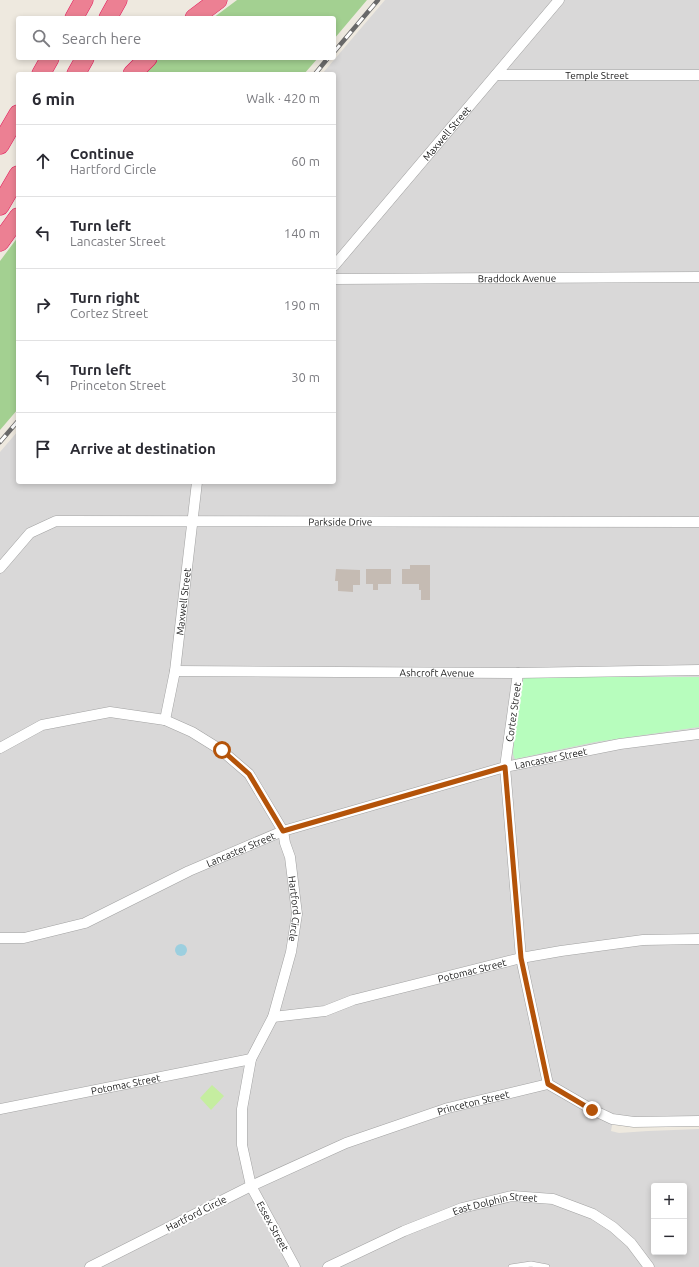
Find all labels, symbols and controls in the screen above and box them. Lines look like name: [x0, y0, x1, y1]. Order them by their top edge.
search box: [16, 16, 336, 60]
icon: search: [30, 27, 52, 49]
text: Search here: [62, 30, 141, 47]
street label: Temple Street: [565, 70, 629, 81]
text: 6 min: [32, 89, 75, 108]
text: Walk · 420 m: [246, 91, 320, 105]
street label: Maxwell Street: [421, 104, 473, 163]
text: Continue: [70, 145, 134, 162]
icon: ahead: [32, 150, 54, 172]
text: 60 m: [291, 154, 320, 168]
text: Hartford Circle: [70, 162, 157, 176]
text: Turn left: [70, 217, 131, 234]
icon: left: [32, 222, 54, 244]
text: 140 m: [284, 226, 320, 240]
text: Lancaster Street: [70, 234, 166, 248]
street label: Braddock Avenue: [478, 273, 556, 284]
text: Turn right: [70, 289, 140, 306]
icon: right: [32, 294, 54, 316]
text: 190 m: [284, 298, 320, 312]
text: Cortez Street: [70, 306, 148, 320]
text: Turn left: [70, 361, 131, 378]
icon: left: [32, 366, 54, 388]
text: 30 m: [291, 370, 320, 384]
text: Princeton Street: [70, 378, 166, 392]
icon: arrive: [32, 438, 54, 460]
text: Arrive at destination: [70, 440, 216, 457]
street label: Parkside Drive: [308, 516, 372, 527]
street label: Maxwell Street: [174, 567, 193, 636]
street label: Ashcroft Avenue: [400, 667, 474, 679]
street label: Cortez Street: [504, 682, 523, 743]
route start: [213, 741, 231, 759]
street label: Lancaster Street: [514, 746, 588, 771]
street label: Lancaster Street: [205, 830, 277, 869]
street label: Hartford Circle: [286, 875, 302, 943]
street label: Potomac Street: [437, 957, 507, 985]
street label: Potomac Street: [90, 1072, 161, 1097]
street label: Princeton Street: [436, 1089, 510, 1117]
route end: [583, 1101, 601, 1119]
map controls: [651, 1183, 687, 1255]
button: +: [651, 1183, 687, 1219]
street label: East Dolphin Street: [451, 1191, 538, 1217]
street label: Hartford Circle: [164, 1193, 228, 1233]
street label: Essex Street: [254, 1199, 291, 1253]
button: −: [651, 1219, 687, 1255]

